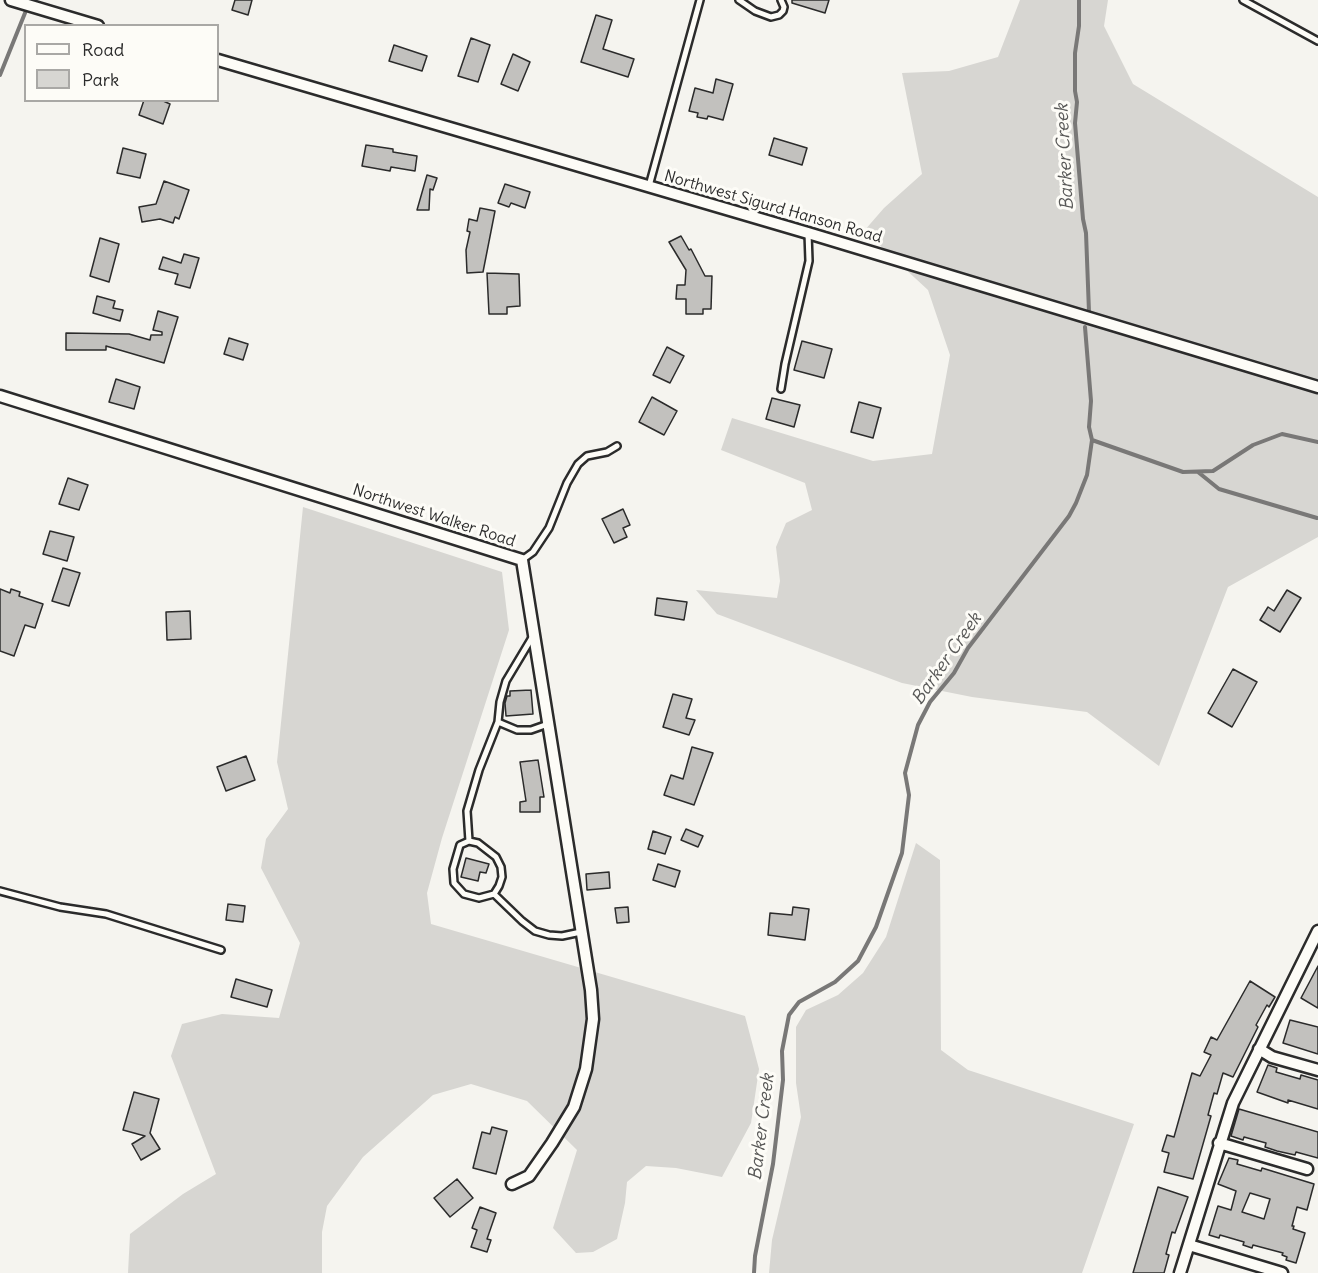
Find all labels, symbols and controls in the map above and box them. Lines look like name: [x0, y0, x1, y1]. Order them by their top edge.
legend: [24, 24, 219, 102]
text: Road: [82, 38, 124, 61]
text: Park: [82, 68, 119, 91]
water label: Barker Creek: [1051, 103, 1079, 211]
street label: Northwest Sigurd Hanson Road: [662, 167, 884, 247]
street label: Northwest Walker Road: [350, 481, 518, 551]
water label: Barker Creek: [907, 609, 987, 709]
water label: Barker Creek: [745, 1073, 779, 1181]

